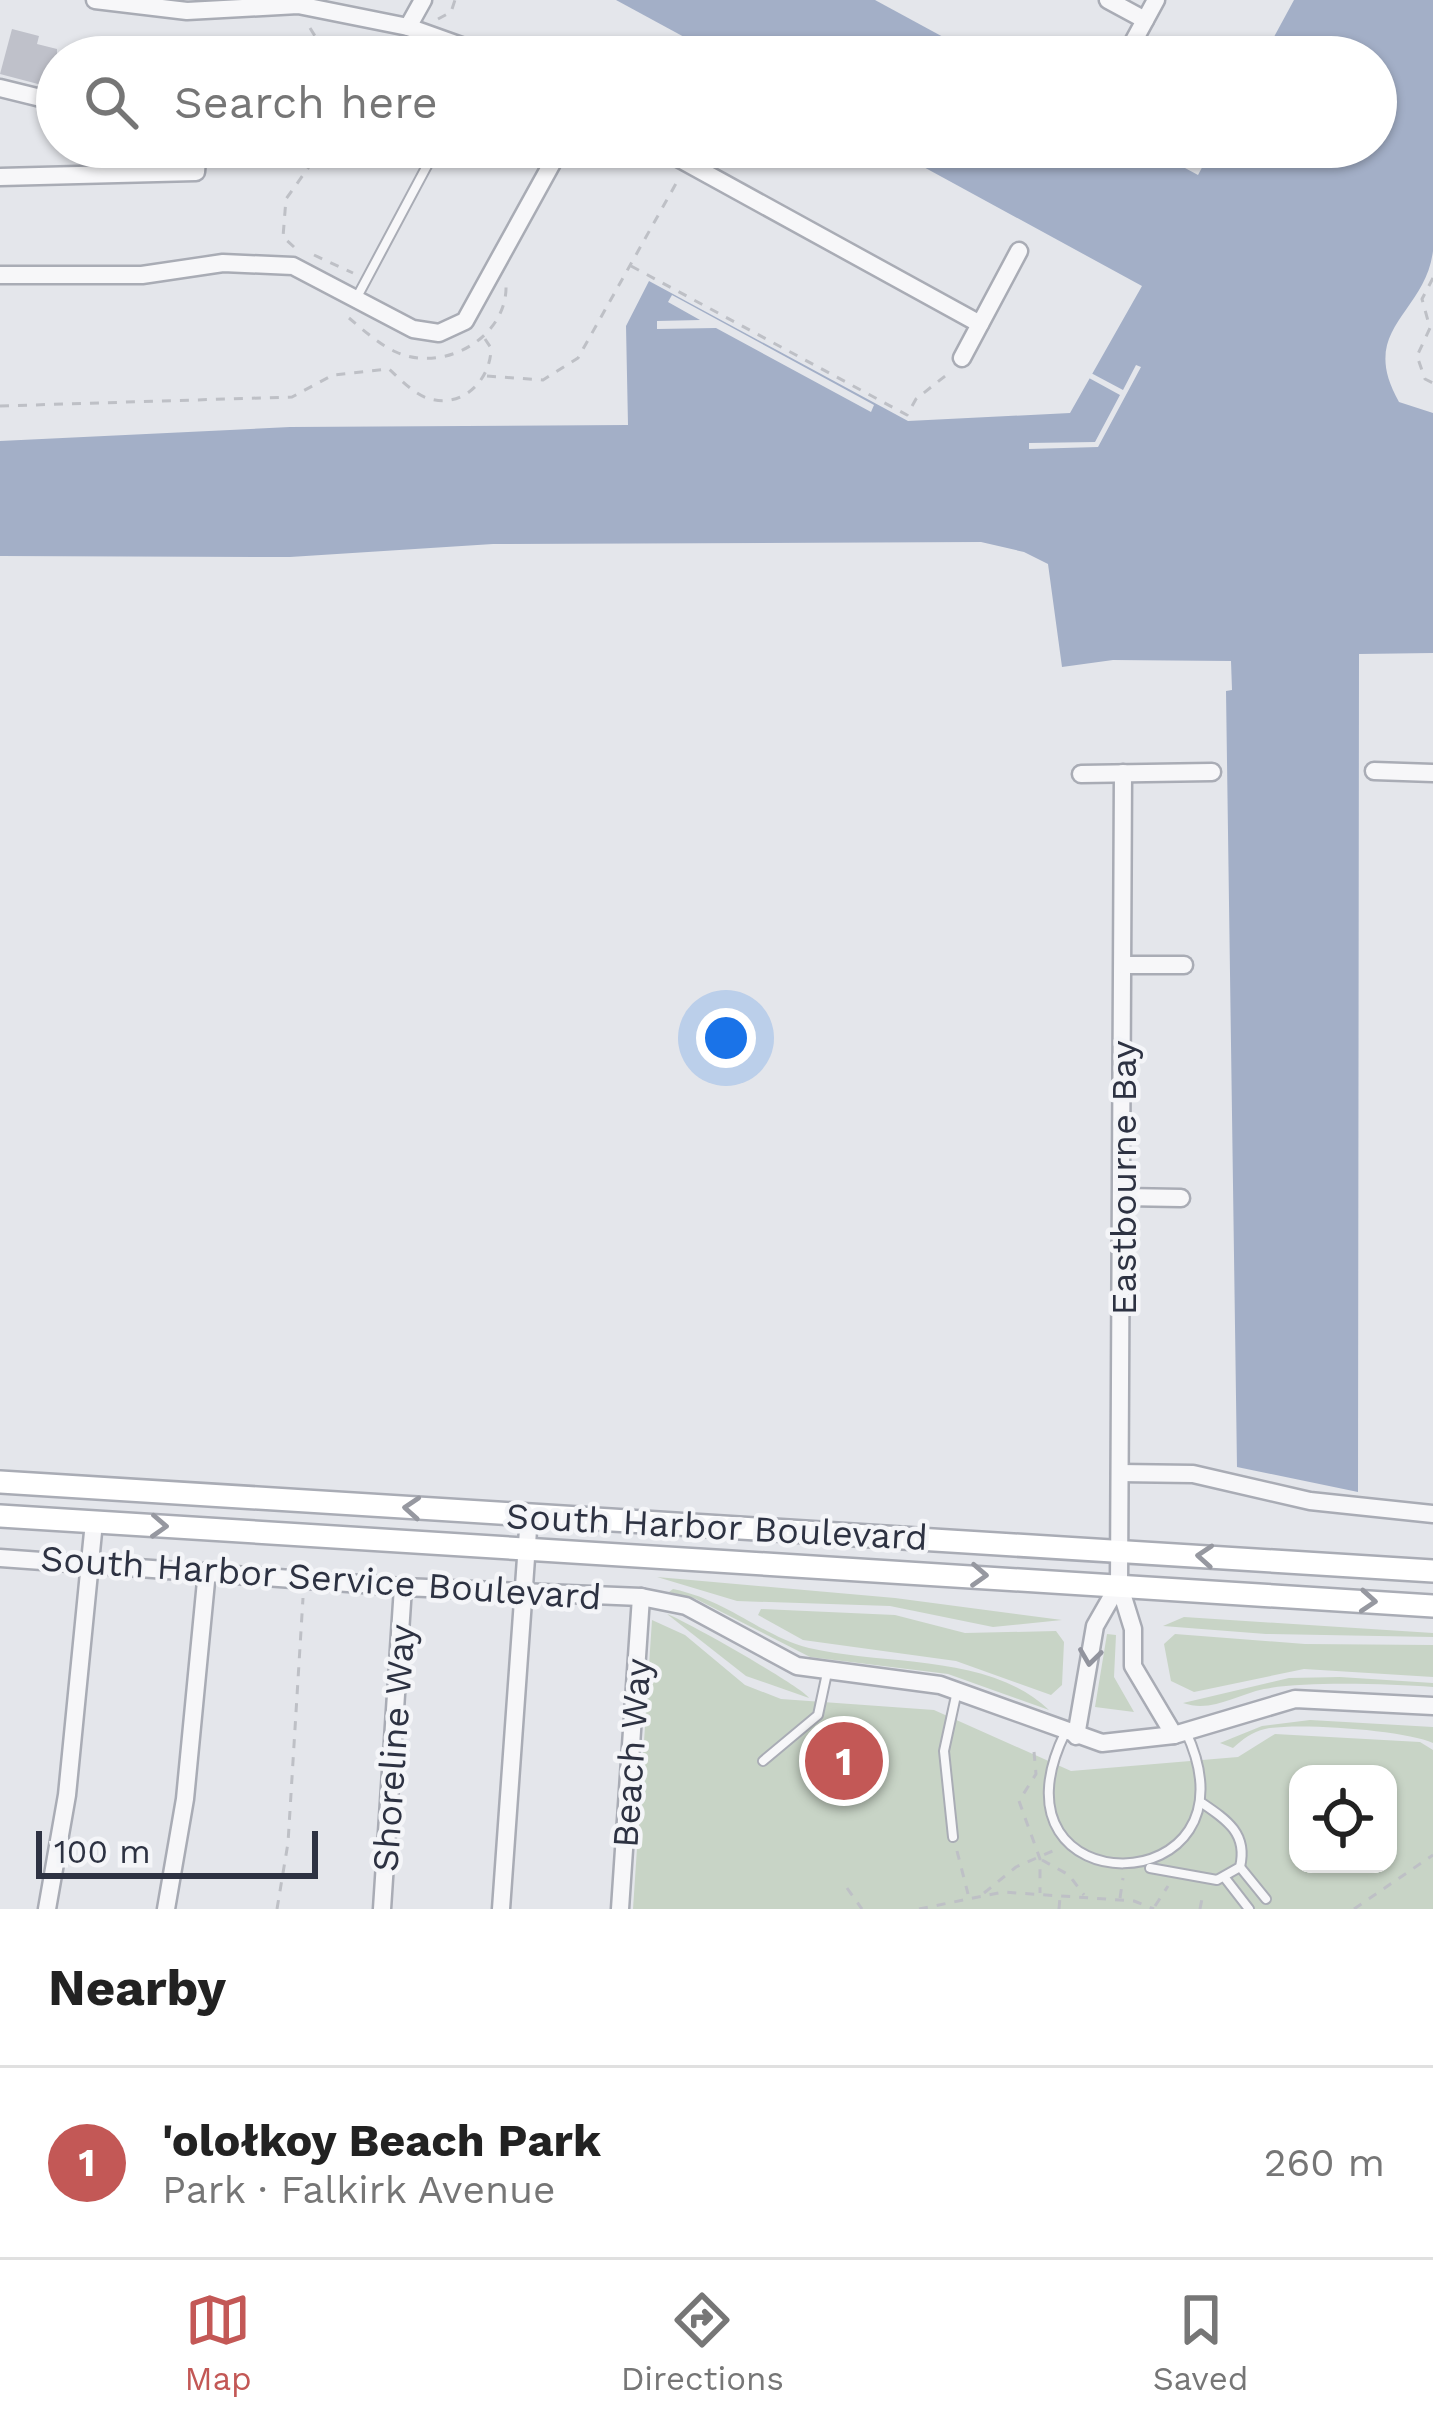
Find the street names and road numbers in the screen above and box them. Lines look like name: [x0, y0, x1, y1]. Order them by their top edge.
street label: Eastbourne Bay: [1103, 1040, 1145, 1316]
street label: South Harbor Boulevard: [505, 1495, 929, 1559]
street label: South Harbor Service Boulevard: [39, 1537, 603, 1619]
street label: Shoreline Way: [364, 1623, 424, 1873]
street label: Beach Way: [604, 1657, 660, 1849]

